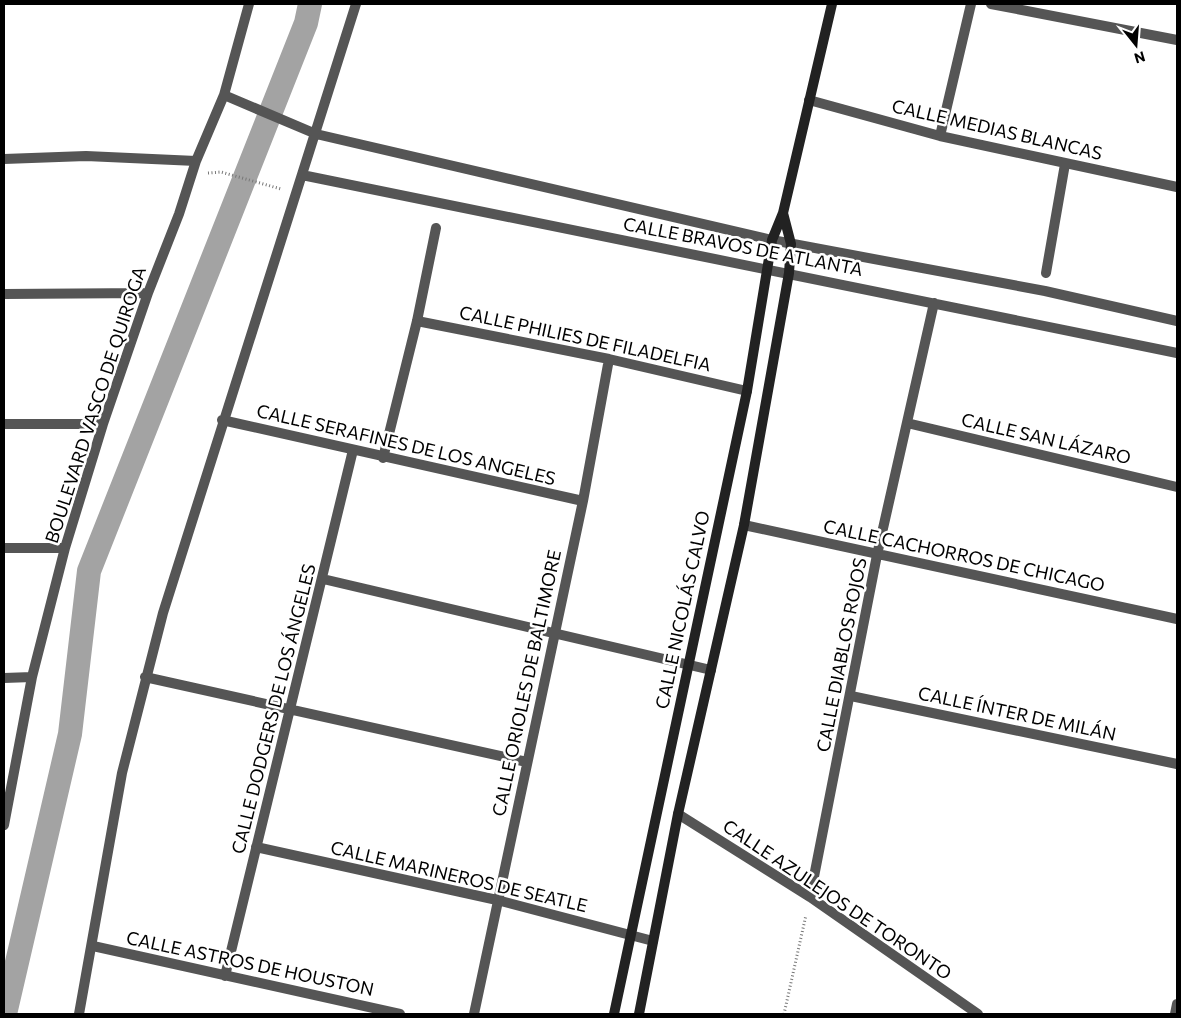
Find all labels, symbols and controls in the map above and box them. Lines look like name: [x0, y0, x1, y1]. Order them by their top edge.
north arrow: [1111, 20, 1161, 70]
text: N: [1132, 48, 1147, 68]
street label: CALLE MEDIAS BLANCAS: [890, 94, 1105, 164]
street label: CALLE BRAVOS DE ATLANTA: [622, 212, 865, 280]
street label: BOULEVARD VASCO DE QUIROGA: [40, 264, 150, 546]
street label: CALLE PHILIES DE FILADELFIA: [457, 301, 713, 375]
street label: CALLE SERAFINES DE LOS ANGELES: [255, 399, 558, 489]
street label: CALLE SAN LÁZARO: [959, 408, 1133, 468]
street label: CALLE NICOLÁS CALVO: [650, 509, 714, 711]
street label: CALLE CACHORROS DE CHICAGO: [821, 514, 1107, 596]
street label: CALLE ORIOLES DE BALTIMORE: [487, 548, 565, 818]
street label: CALLE DIABLOS ROJOS: [811, 556, 871, 754]
street label: CALLE DODGERS DE LOS ÁNGELES: [226, 561, 320, 856]
street label: CALLE ÍNTER DE MILÁN: [916, 681, 1118, 745]
street label: CALLE AZULEJOS DE TORONTO: [719, 814, 956, 984]
street label: CALLE MARINEROS DE SEATLE: [329, 836, 590, 916]
street label: CALLE ASTROS DE HOUSTON: [124, 926, 376, 1000]

